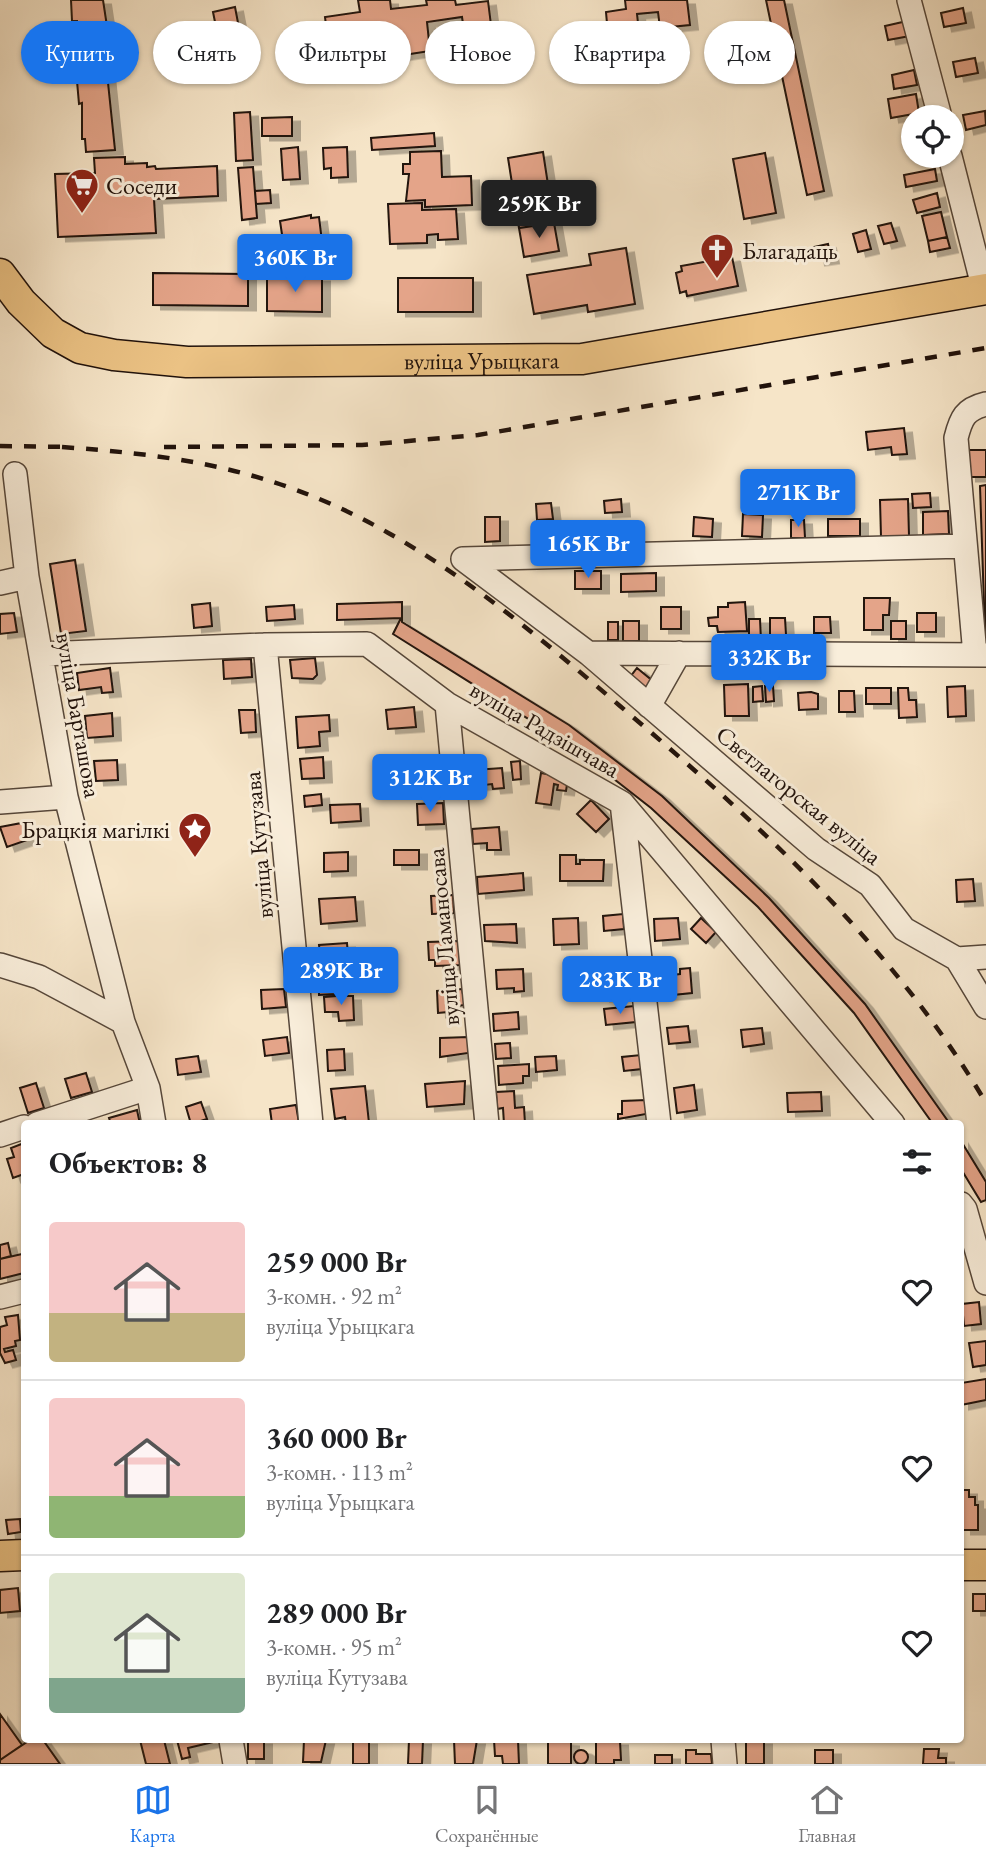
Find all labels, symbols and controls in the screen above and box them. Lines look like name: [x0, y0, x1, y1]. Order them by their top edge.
chip: Купить: [21, 21, 139, 84]
chip: Снять: [153, 21, 261, 84]
chip: Фильтры: [275, 21, 411, 84]
chip: Новое: [425, 21, 535, 84]
chip: Квартира: [549, 21, 690, 84]
chip: Дом: [704, 21, 795, 84]
map controls: [901, 105, 964, 168]
button: locate: [901, 105, 964, 168]
supermarket icon: Соседи: [63, 166, 101, 215]
place label: Соседи: [106, 170, 177, 201]
pin: 259K Br: [474, 180, 604, 240]
text: 259K Br: [497, 188, 581, 218]
church icon: Благадаць: [698, 231, 736, 280]
pin: 360K Br: [230, 234, 360, 294]
place label: Благадаць: [742, 235, 838, 266]
text: 360K Br: [253, 242, 337, 272]
street label: вуліца Урыцкага: [404, 344, 560, 376]
pin: 271K Br: [733, 470, 863, 529]
text: 271K Br: [756, 477, 840, 507]
pin: 165K Br: [523, 520, 653, 580]
text: 165K Br: [546, 528, 630, 558]
street label: вуліца Барташова: [49, 630, 109, 801]
pin: 332K Br: [704, 634, 834, 694]
text: 332K Br: [727, 642, 811, 672]
street label: вуліца Радзішчава: [464, 674, 626, 785]
street label: Светлагорская вуліца: [710, 719, 889, 872]
pin: 312K Br: [365, 754, 495, 814]
text: 312K Br: [388, 762, 472, 792]
street label: вуліца Кутузава: [236, 770, 280, 920]
place icon: Брацкія магілкі: [176, 810, 214, 859]
place label: Брацкія магілкі: [21, 814, 170, 845]
street label: вуліца Ламаносава: [420, 846, 466, 1027]
pin: 289K Br: [276, 948, 406, 1007]
text: 289K Br: [299, 955, 383, 985]
pin: 283K Br: [555, 956, 685, 1016]
text: 283K Br: [578, 964, 662, 994]
text: Объектов: 8: [49, 1143, 207, 1182]
icon: filters: [898, 1143, 936, 1181]
text: 259 000 Br: [266, 1242, 407, 1281]
icon: home: [105, 1250, 189, 1334]
icon: heart: [898, 1273, 936, 1311]
text: 3-комн. · 92 m²: [266, 1281, 402, 1311]
text: вуліца Урыцкага: [266, 1311, 415, 1341]
text: 360 000 Br: [266, 1418, 407, 1457]
icon: home: [105, 1426, 189, 1510]
icon: heart: [898, 1449, 936, 1487]
text: 3-комн. · 113 m²: [266, 1457, 413, 1487]
text: вуліца Урыцкага: [266, 1487, 415, 1517]
text: 289 000 Br: [266, 1593, 407, 1632]
icon: home: [105, 1601, 189, 1685]
icon: heart: [898, 1624, 936, 1662]
text: 3-комн. · 95 m²: [266, 1632, 402, 1662]
text: вуліца Кутузава: [266, 1662, 408, 1692]
tab: Карта: [130, 1781, 175, 1848]
tab: Сохранённые: [435, 1781, 539, 1848]
tab: Главная: [798, 1781, 856, 1848]

